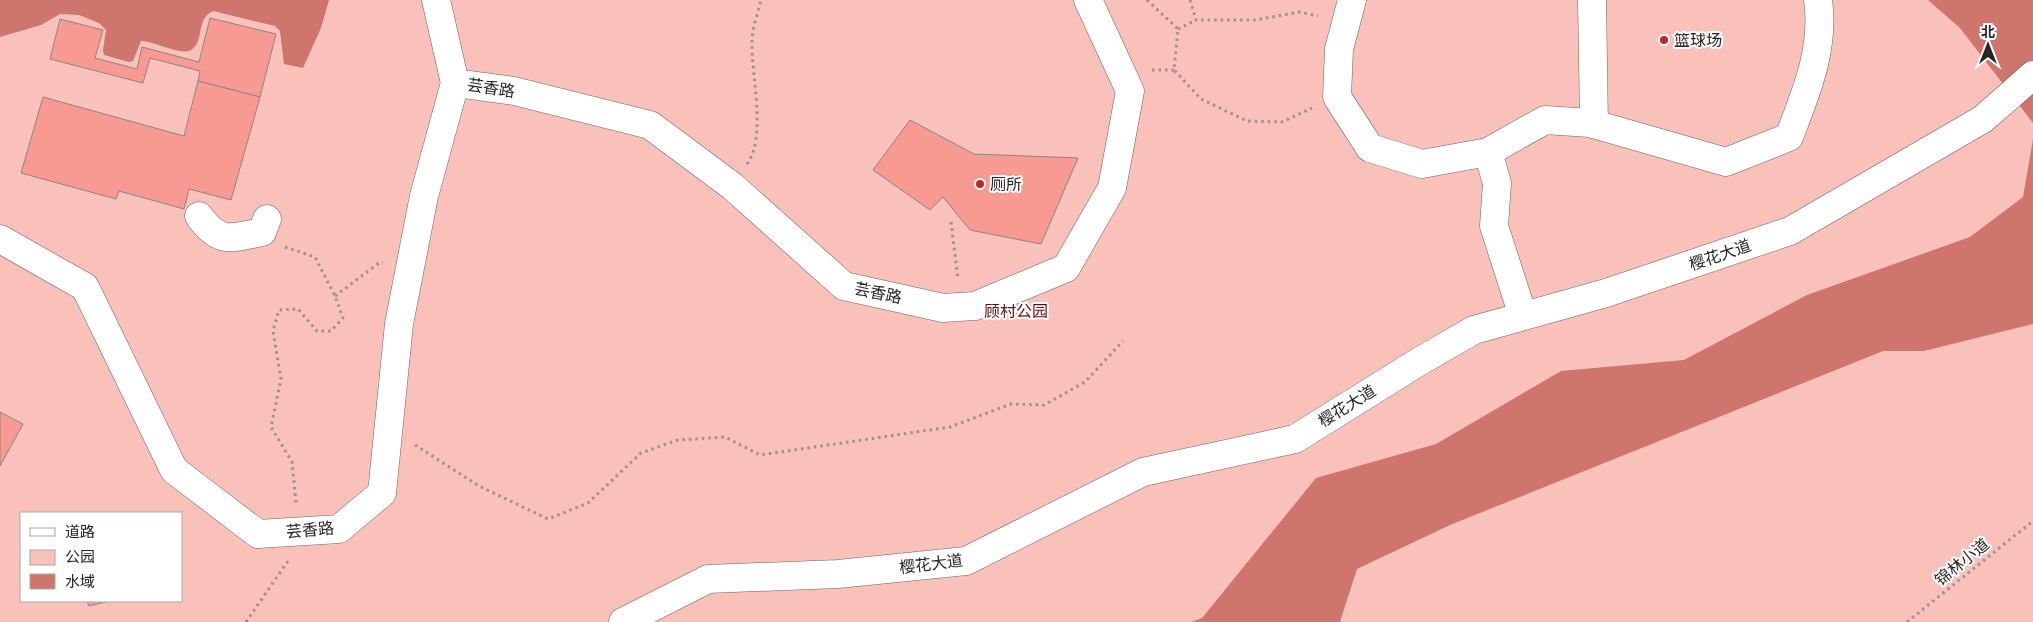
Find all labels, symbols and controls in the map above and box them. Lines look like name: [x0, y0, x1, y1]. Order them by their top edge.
north arrow: [1963, 20, 2013, 70]
text: 北: [1981, 24, 1995, 40]
place label: 篮球场: [1674, 31, 1722, 50]
marker: 篮球场: [1658, 34, 1670, 46]
street label: 芸香路: [466, 75, 516, 101]
place label: 厕所: [990, 175, 1022, 194]
marker: 厕所: [974, 178, 986, 190]
street label: 樱花大道: [1687, 236, 1753, 274]
street label: 芸香路: [853, 279, 903, 307]
park label: 顾村公园: [984, 302, 1048, 321]
street label: 樱花大道: [1315, 381, 1379, 431]
legend: [20, 512, 182, 602]
street label: 芸香路: [285, 518, 335, 542]
text: 道路: [65, 523, 95, 541]
street label: 锦林小道: [1931, 534, 1993, 590]
text: 公园: [65, 548, 95, 566]
street label: 樱花大道: [898, 551, 964, 577]
text: 水域: [65, 573, 95, 591]

